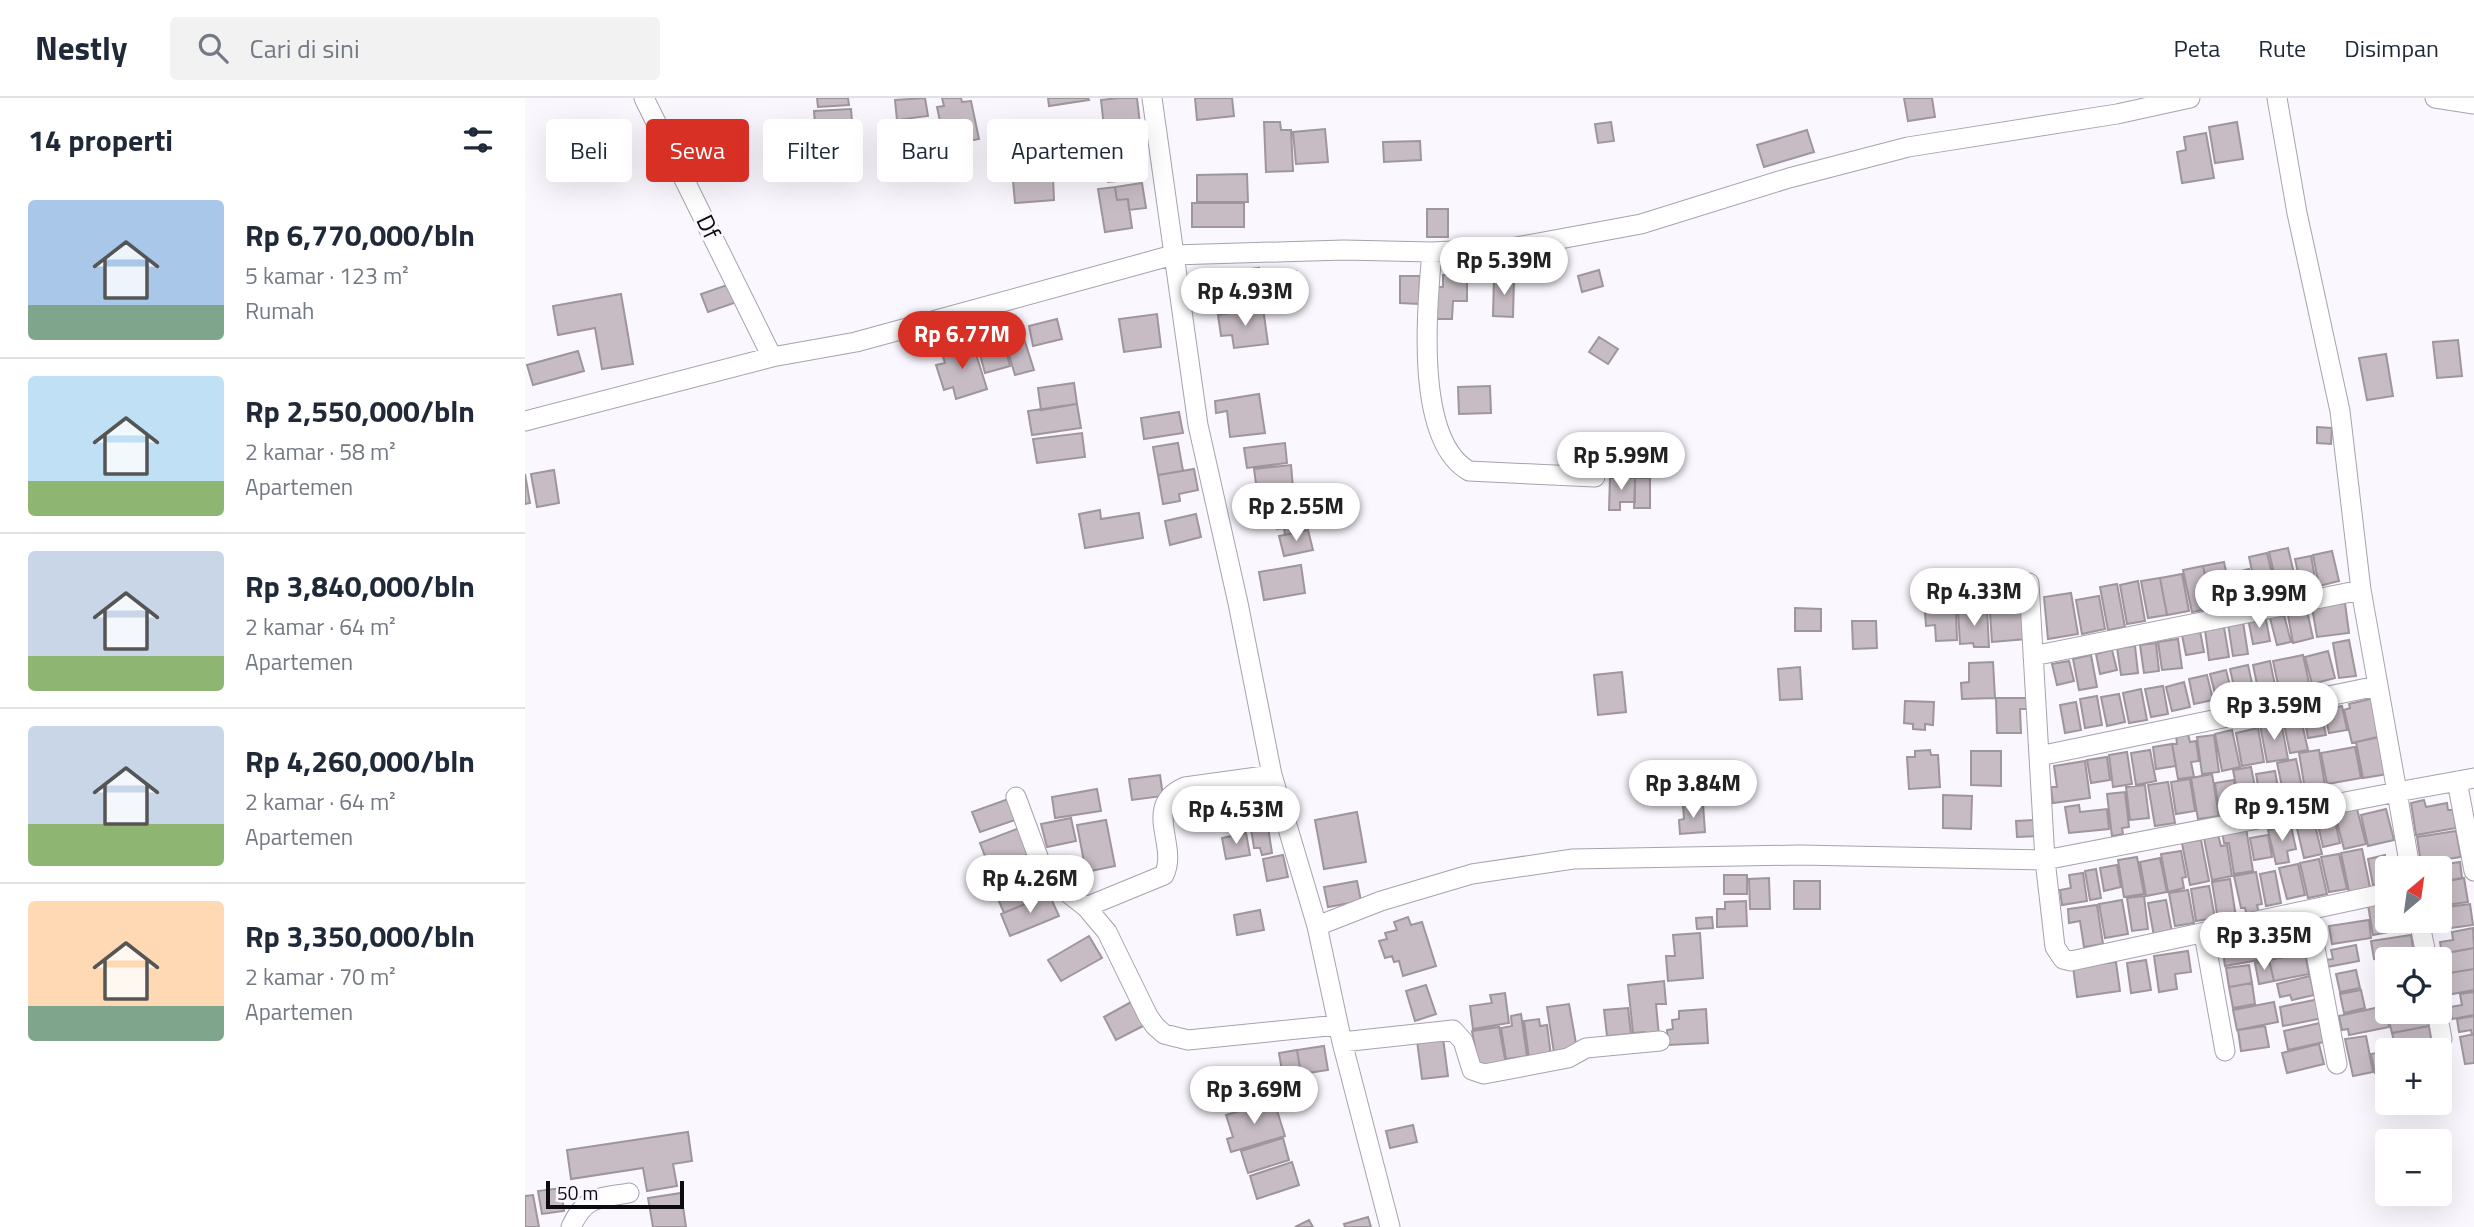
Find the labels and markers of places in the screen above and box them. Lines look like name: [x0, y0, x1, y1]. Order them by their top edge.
pin: Rp 5.39M: [1432, 238, 1576, 297]
pin: Rp 4.93M: [1173, 268, 1317, 328]
pin: Rp 6.77M: [890, 312, 1034, 371]
pin: Rp 5.99M: [1549, 432, 1693, 492]
pin: Rp 2.55M: [1224, 484, 1368, 543]
pin: Rp 4.33M: [1902, 568, 2046, 628]
pin: Rp 3.99M: [2187, 570, 2331, 630]
pin: Rp 3.59M: [2202, 682, 2346, 742]
pin: Rp 3.84M: [1621, 760, 1765, 820]
pin: Rp 9.15M: [2210, 784, 2354, 843]
pin: Rp 4.53M: [1164, 786, 1308, 846]
pin: Rp 4.26M: [958, 856, 1102, 915]
pin: Rp 3.35M: [2192, 912, 2336, 972]
pin: Rp 3.69M: [1182, 1066, 1326, 1126]

